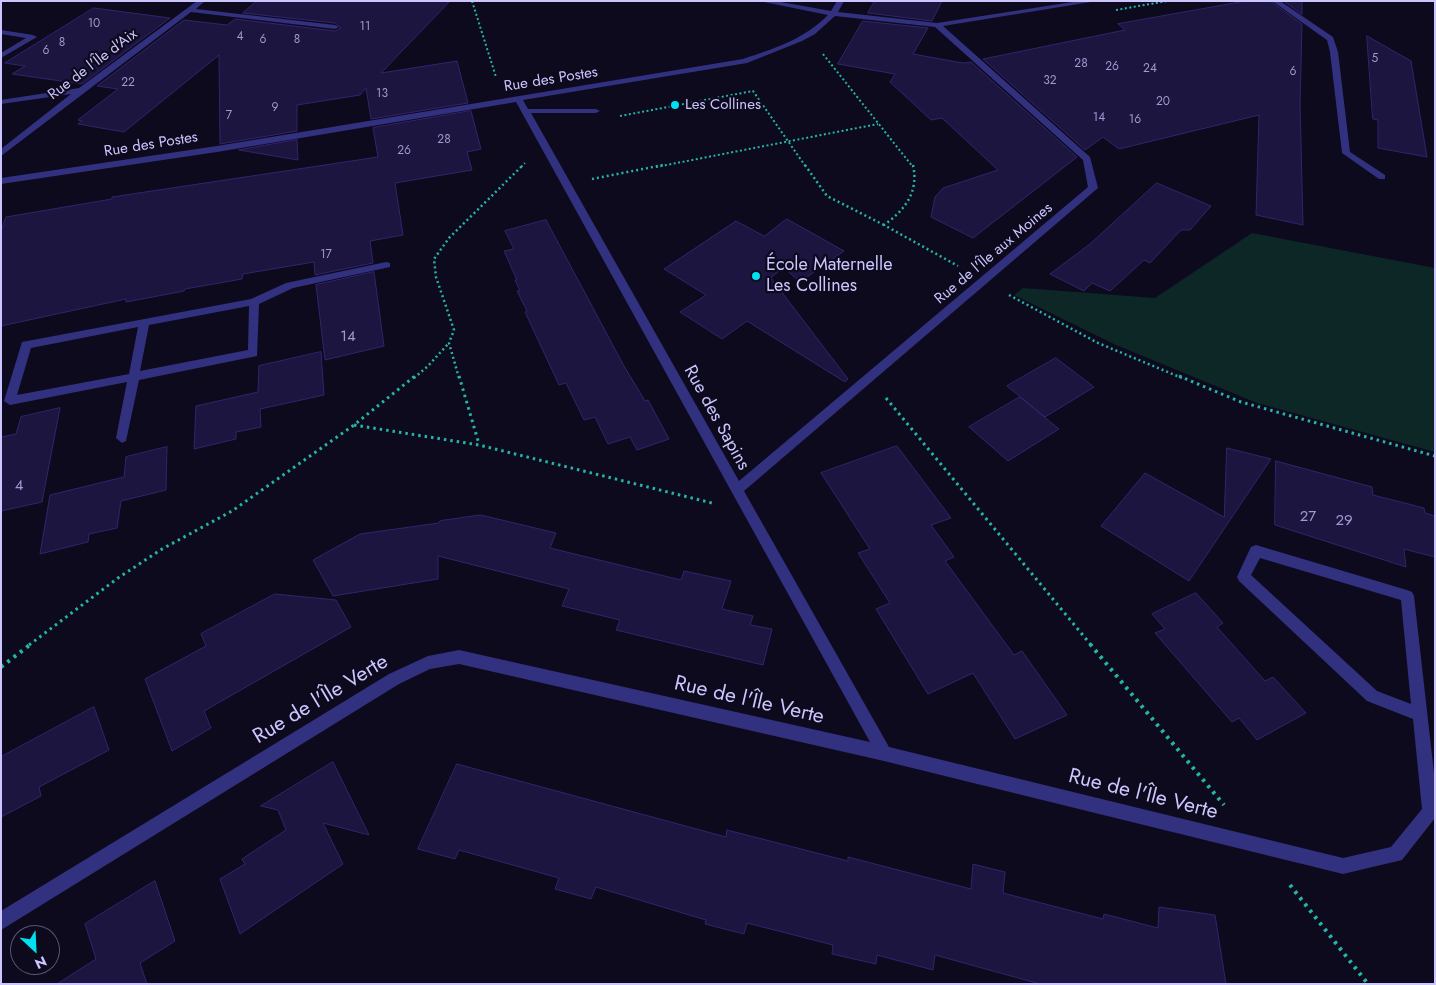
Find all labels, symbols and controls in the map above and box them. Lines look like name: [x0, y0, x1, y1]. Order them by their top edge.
house number: 10: [88, 17, 100, 31]
house number: 11: [360, 20, 370, 34]
street label: Rue de l'Île d'Aix: [45, 26, 141, 104]
house number: 4: [237, 30, 243, 44]
house number: 6: [260, 33, 266, 47]
house number: 8: [294, 33, 300, 47]
house number: 8: [59, 36, 65, 50]
house number: 6: [43, 44, 49, 58]
house number: 5: [1372, 52, 1378, 66]
house number: 28: [1074, 57, 1088, 71]
house number: 26: [1105, 60, 1119, 74]
house number: 24: [1143, 62, 1157, 76]
street label: Rue des Postes: [503, 64, 599, 96]
house number: 6: [1290, 65, 1296, 79]
house number: 32: [1043, 74, 1057, 88]
house number: 22: [121, 76, 135, 90]
house number: 13: [376, 87, 388, 101]
house number: 20: [1156, 95, 1170, 109]
place label: Les Collines: [685, 96, 761, 114]
marker: Les Collines: [669, 99, 681, 111]
house number: 9: [272, 101, 278, 115]
house number: 7: [226, 109, 232, 123]
house number: 14: [1093, 111, 1105, 125]
house number: 16: [1129, 113, 1141, 127]
street label: Rue des Postes: [103, 129, 199, 161]
house number: 28: [437, 133, 451, 147]
house number: 26: [397, 144, 411, 158]
street label: Rue de l'Île aux Moines: [931, 199, 1057, 309]
house number: 17: [320, 248, 332, 262]
place label: École Maternelle Les Collines: [766, 255, 892, 298]
marker: École Maternelle Les Collines: [750, 270, 762, 282]
house number: 14: [340, 328, 356, 346]
street label: Rue des Sapins: [678, 362, 754, 474]
house number: 4: [15, 477, 23, 495]
house number: 27: [1300, 508, 1316, 526]
house number: 29: [1335, 512, 1353, 530]
street label: Rue de l'Île Verte: [249, 650, 393, 750]
street label: Rue de l'Île Verte: [672, 672, 826, 730]
street label: Rue de l'Île Verte: [1066, 764, 1220, 826]
north arrow: [10, 925, 60, 975]
text: N: [32, 951, 50, 974]

